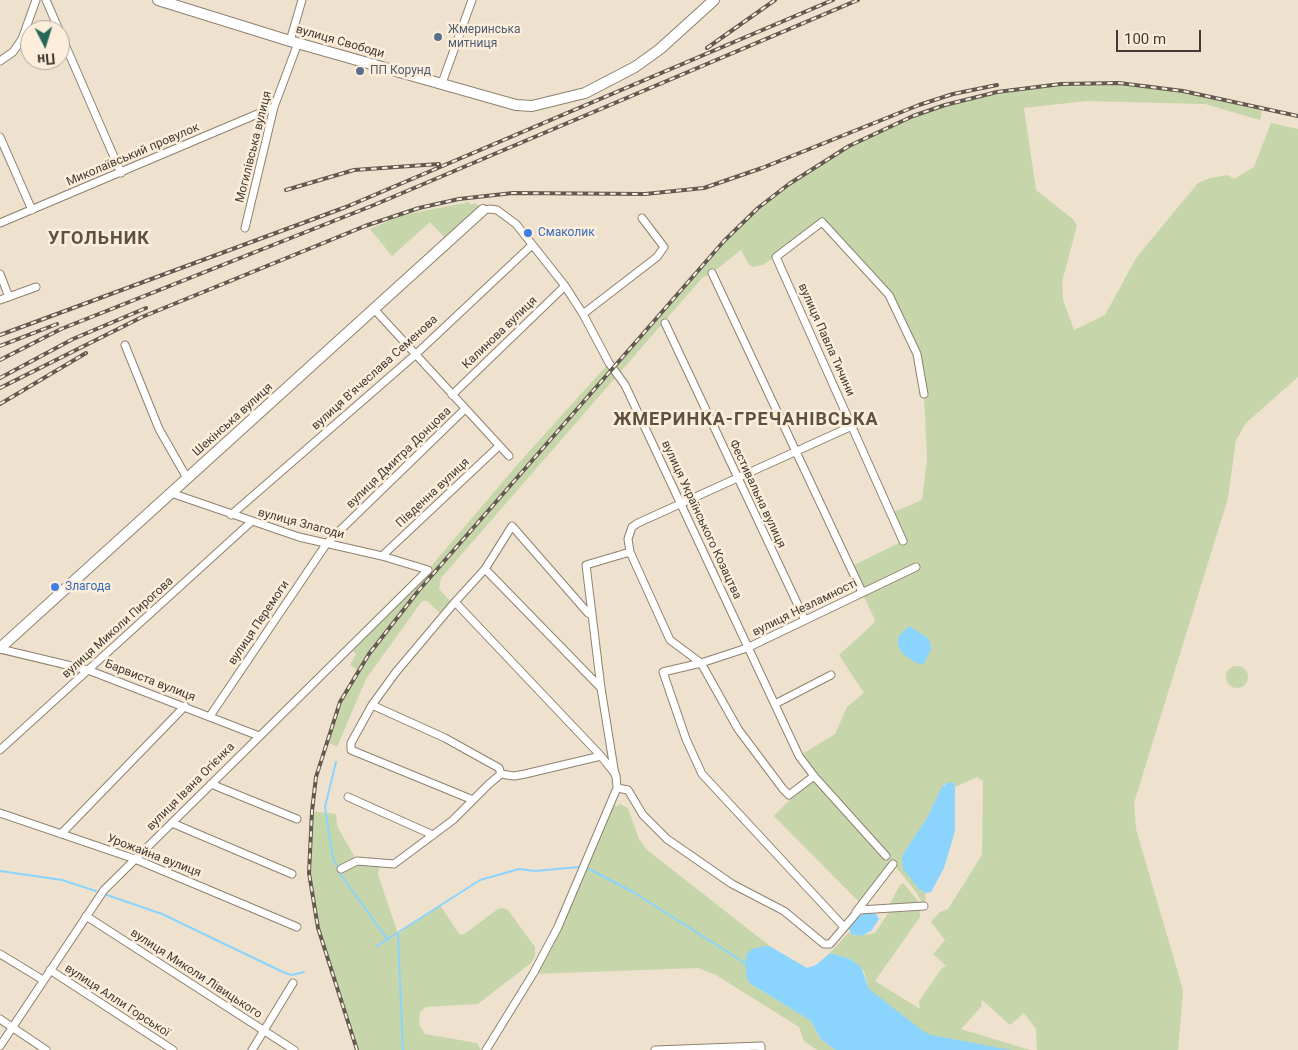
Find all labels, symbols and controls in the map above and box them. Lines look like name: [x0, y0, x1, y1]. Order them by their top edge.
north arrow: [20, 20, 70, 70]
scale bar: [1118, 20, 1203, 52]
street label: вулиця Свободи: [294, 22, 386, 62]
place label: Жмеринська митниця: [448, 23, 521, 51]
text: 100 m: [1124, 30, 1166, 48]
marker: Жмеринська митниця: [432, 31, 444, 43]
text: Пн: [37, 50, 56, 68]
place label: ПП Корунд: [370, 64, 431, 78]
marker: ПП Корунд: [354, 65, 366, 77]
street label: Могилівська вулиця: [233, 90, 275, 204]
street label: Миколаївський провулок: [64, 120, 202, 190]
place label: Смаколик: [538, 226, 595, 240]
marker: Смаколик: [522, 227, 534, 239]
district label: УГОЛЬНИК: [47, 228, 151, 250]
street label: вулиця Павла Тичини: [795, 281, 857, 399]
street label: Калинова вулиця: [460, 294, 540, 372]
street label: вулиця В'ячеслава Семенова: [309, 313, 441, 433]
street label: Шекінська вулиця: [190, 380, 276, 460]
street label: вулиця Дмитра Донцова: [344, 404, 454, 512]
district label: ЖМЕРИНКА-ГРЕЧАНІВСЬКА: [611, 409, 881, 431]
street label: вулиця Українського Козацтва: [658, 438, 744, 602]
street label: Фестивальна вулиця: [726, 438, 788, 550]
street label: Південна вулиця: [393, 455, 473, 531]
street label: вулиця Злагоди: [256, 506, 346, 542]
street label: вулиця Миколи Пирогова: [60, 574, 176, 682]
street label: вулиця Незламності: [750, 576, 860, 640]
street label: вулиця Перемоги: [225, 578, 293, 668]
place label: Злагода: [65, 580, 111, 594]
marker: Злагода: [49, 581, 61, 593]
street label: Барвиста вулиця: [103, 657, 197, 705]
street label: вулиця Івана Огієнка: [144, 740, 238, 834]
street label: Урожайна вулиця: [105, 831, 203, 881]
street label: вулиця Миколи Лівицького: [128, 926, 264, 1022]
street label: вулиця Алли Горської: [62, 962, 172, 1040]

